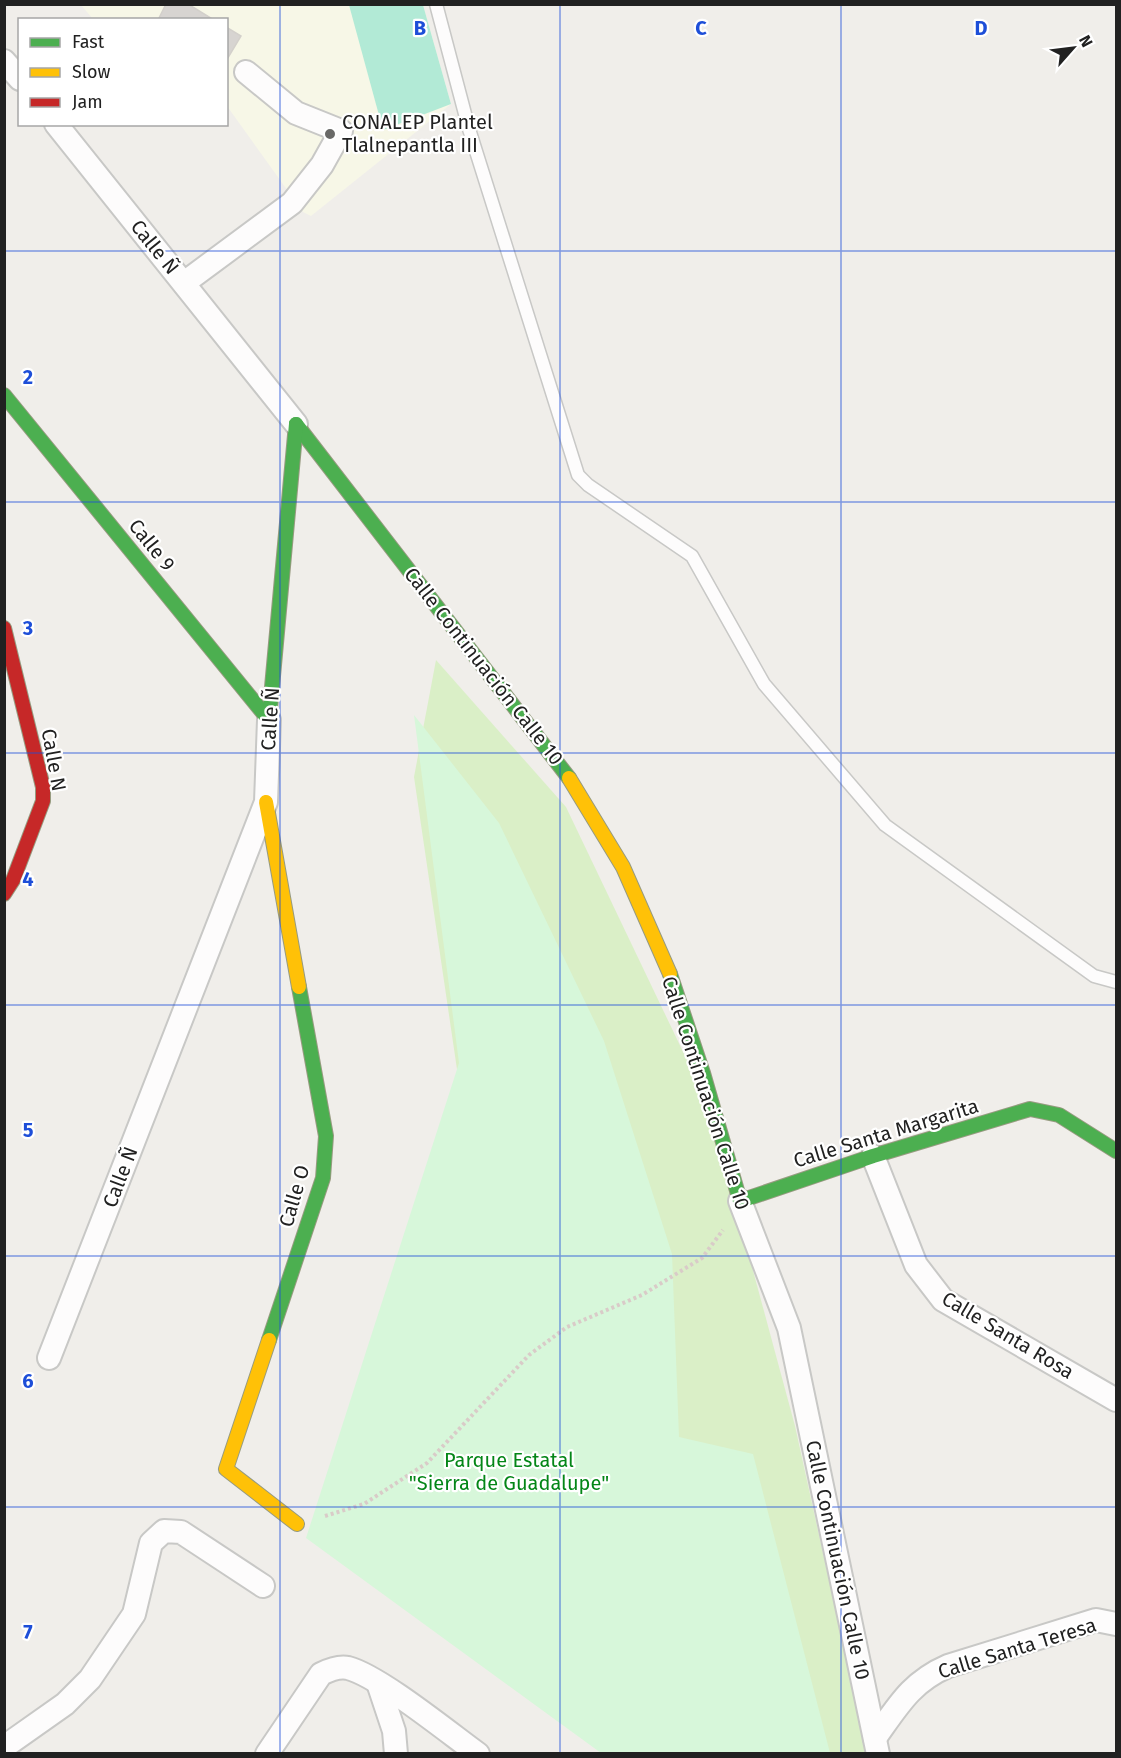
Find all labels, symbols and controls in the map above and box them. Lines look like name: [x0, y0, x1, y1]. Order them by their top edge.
text: B: [414, 16, 426, 40]
text: C: [695, 16, 707, 40]
text: D: [974, 16, 988, 40]
legend: [18, 18, 228, 126]
north arrow: [1043, 18, 1103, 78]
text: Fast: [72, 31, 105, 53]
text: N: [1075, 32, 1097, 50]
text: Slow: [72, 61, 111, 83]
text: Jam: [72, 91, 103, 113]
place label: CONALEP Plantel Tlalnepantla III: [342, 110, 493, 157]
marker: CONALEP Plantel Tlalnepantla III: [323, 127, 337, 141]
street label: Calle Ñ: [126, 215, 184, 279]
text: 2: [23, 365, 33, 389]
street label: Calle 9: [124, 514, 180, 576]
street label: Calle Continuación Calle 10: [399, 562, 569, 770]
text: 3: [22, 616, 33, 640]
street label: Calle Ñ: [256, 687, 284, 751]
street label: Calle N: [37, 727, 71, 793]
text: 4: [22, 867, 34, 891]
street label: Calle Continuación Calle 10: [657, 973, 755, 1213]
street label: Calle Santa Margarita: [791, 1093, 981, 1173]
text: 5: [23, 1118, 34, 1142]
street label: Calle Ñ: [97, 1143, 143, 1211]
street label: Calle O: [274, 1162, 314, 1230]
street label: Calle Santa Rosa: [938, 1286, 1078, 1384]
text: 6: [22, 1369, 34, 1393]
street label: Calle Continuación Calle 10: [801, 1438, 875, 1682]
park label: Parque Estatal "Sierra de Guadalupe": [409, 1448, 609, 1495]
street label: Calle Santa Teresa: [935, 1612, 1099, 1684]
text: 7: [23, 1620, 33, 1644]

